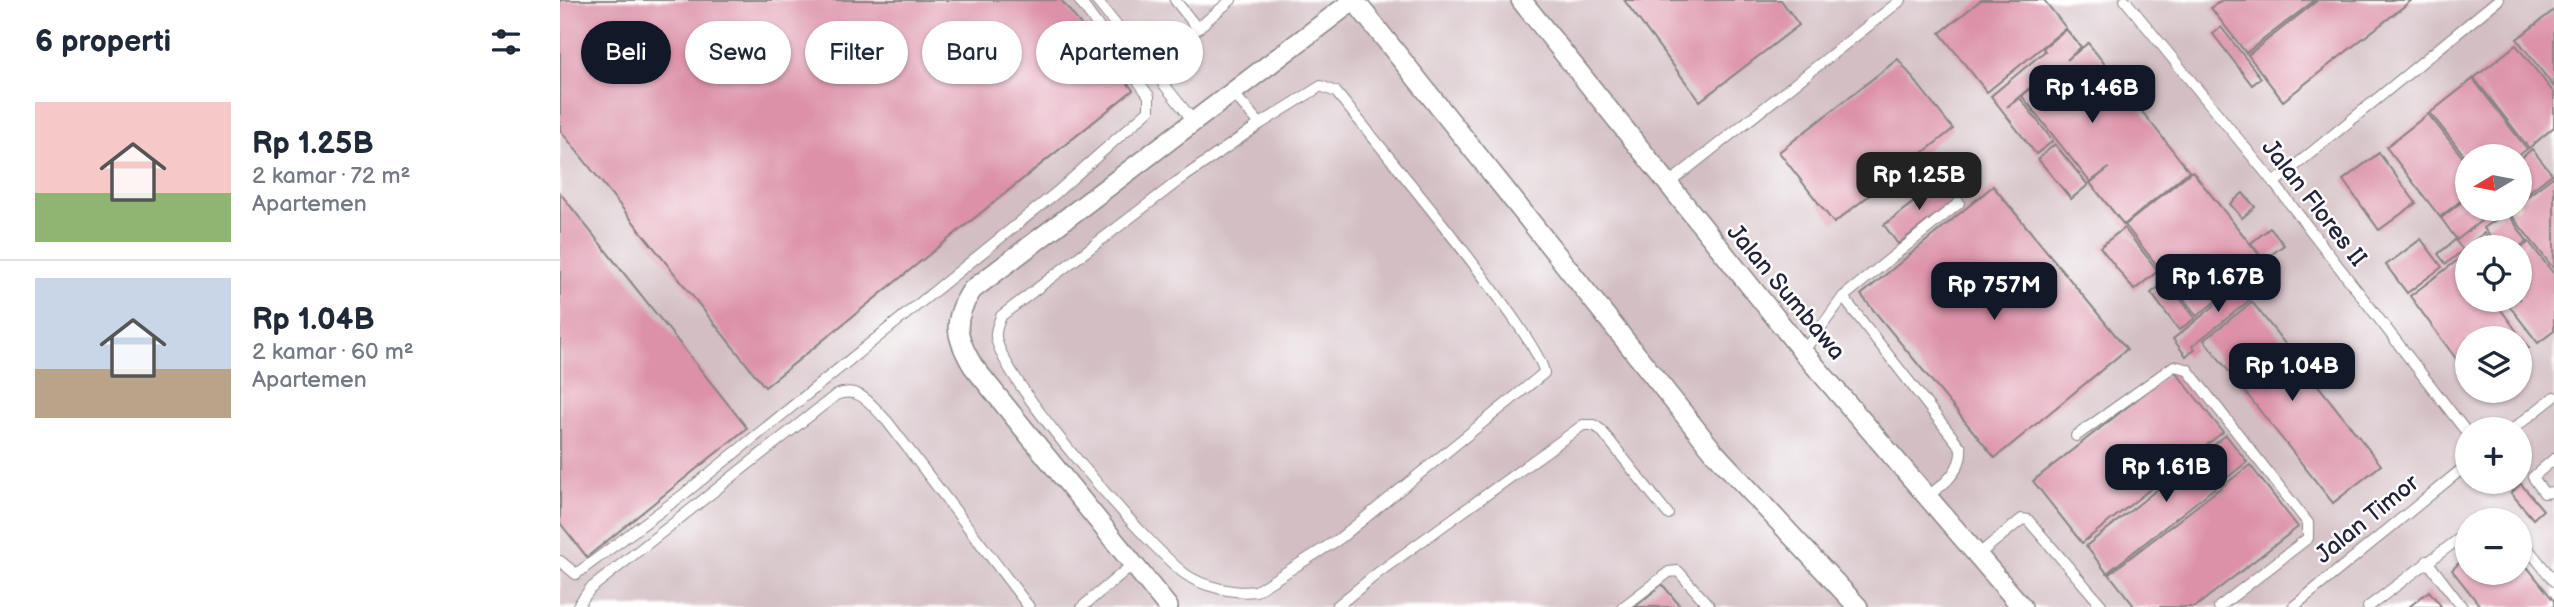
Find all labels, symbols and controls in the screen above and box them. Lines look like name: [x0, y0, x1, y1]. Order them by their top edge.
chip: Beli: [581, 21, 671, 84]
chip: Sewa: [685, 21, 791, 84]
chip: Filter: [805, 21, 908, 84]
chip: Baru: [922, 21, 1022, 84]
chip: Apartemen: [1036, 21, 1203, 84]
icon: filters: [487, 23, 525, 61]
text: 6 properti: [35, 24, 171, 60]
pin: Rp 1.46B: [2020, 66, 2164, 125]
text: Rp 1.46B: [2045, 74, 2139, 102]
text: Rp 1.25B: [252, 126, 374, 162]
icon: home: [91, 130, 175, 214]
street label: Jalan Flores II: [2255, 134, 2373, 272]
north arrow: [2455, 144, 2532, 220]
map controls: [2455, 144, 2532, 585]
pin: Rp 1.25B: [1847, 152, 1991, 212]
text: Rp 1.25B: [1872, 161, 1966, 189]
text: 2 kamar · 72 m²: [252, 162, 410, 190]
text: Apartemen: [252, 190, 367, 218]
street label: Jalan Sumbawa: [1721, 218, 1851, 366]
button: locate: [2455, 235, 2532, 312]
pin: Rp 1.67B: [2146, 254, 2290, 314]
pin: Rp 757M: [1929, 262, 2059, 322]
text: Rp 1.67B: [2172, 263, 2264, 291]
text: Rp 757M: [1947, 271, 2041, 299]
text: Rp 1.04B: [252, 302, 375, 338]
icon: home: [91, 306, 175, 390]
button: layers: [2455, 326, 2532, 403]
text: 2 kamar · 60 m²: [252, 338, 414, 366]
pin: Rp 1.04B: [2220, 344, 2364, 403]
text: Rp 1.04B: [2245, 352, 2339, 380]
text: Apartemen: [252, 366, 367, 394]
button: +: [2455, 417, 2532, 494]
pin: Rp 1.61B: [2094, 444, 2238, 504]
text: Rp 1.61B: [2121, 453, 2211, 481]
street label: Jalan Timor: [2309, 468, 2425, 570]
button: −: [2455, 508, 2532, 585]

